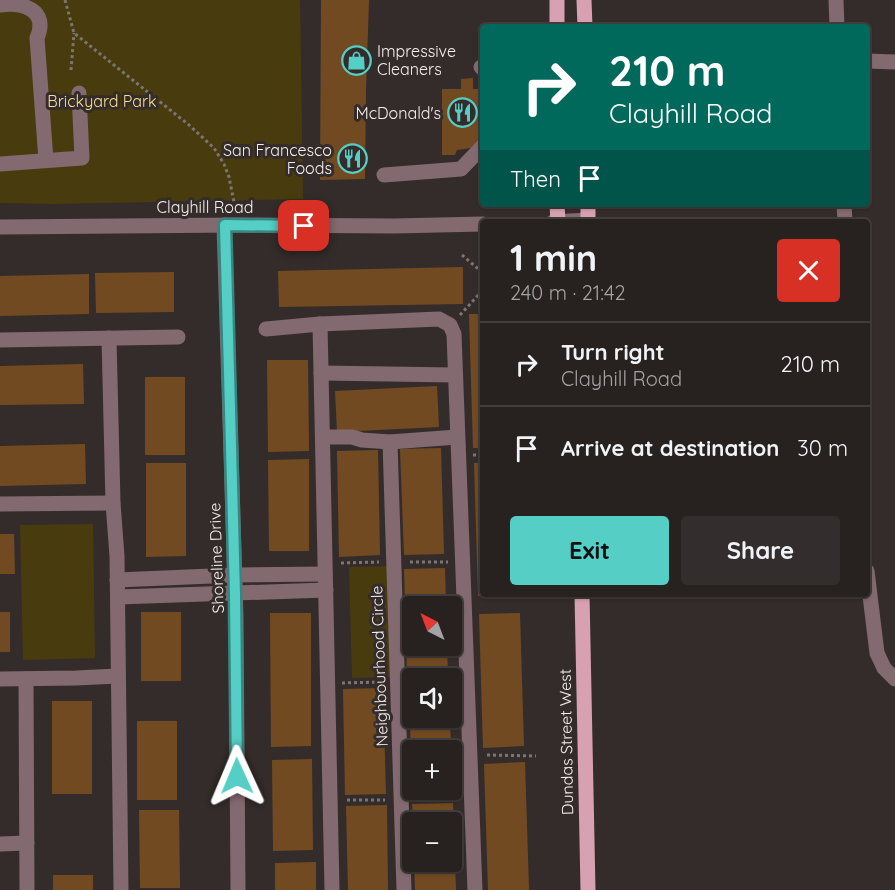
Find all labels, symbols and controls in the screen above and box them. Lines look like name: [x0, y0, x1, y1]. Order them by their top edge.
place label: Impressive Cleaners: [377, 41, 456, 79]
shop icon: Impressive Cleaners: [340, 44, 372, 76]
text: 210 m: [609, 44, 726, 97]
icon: right: [510, 48, 588, 126]
park label: Brickyard Park: [47, 91, 157, 111]
text: Clayhill Road: [609, 96, 772, 130]
restaurant icon: McDonald's: [446, 97, 478, 129]
place label: McDonald's: [355, 103, 441, 123]
place label: San Francesco Foods: [223, 140, 332, 178]
restaurant icon: San Francesco Foods: [337, 143, 369, 175]
icon: arrive: [573, 162, 606, 195]
text: Then: [510, 165, 561, 193]
street label: Clayhill Road: [157, 197, 253, 217]
pin: [278, 200, 329, 251]
icon: arrive: [287, 209, 320, 242]
text: 1 min: [510, 235, 597, 280]
button: close: [777, 239, 840, 302]
text: 240 m · 21:42: [510, 280, 626, 305]
text: Turn right: [561, 338, 665, 366]
icon: right: [510, 348, 543, 381]
text: 210 m: [781, 350, 840, 378]
text: Clayhill Road: [561, 366, 682, 391]
icon: arrive: [510, 432, 543, 465]
text: Arrive at destination: [561, 434, 779, 462]
text: 30 m: [797, 434, 848, 462]
street label: Shoreline Drive: [204, 502, 228, 614]
button: Exit: [510, 516, 669, 585]
button: Share: [681, 516, 840, 585]
street label: Neighbourhood Circle: [366, 585, 392, 747]
north arrow: [402, 596, 462, 656]
map controls: [402, 596, 462, 872]
button: sound: [402, 668, 462, 728]
street label: Dundas Street West: [555, 669, 577, 815]
button: +: [402, 740, 462, 800]
position arrow: [205, 744, 269, 808]
button: −: [402, 812, 462, 872]

